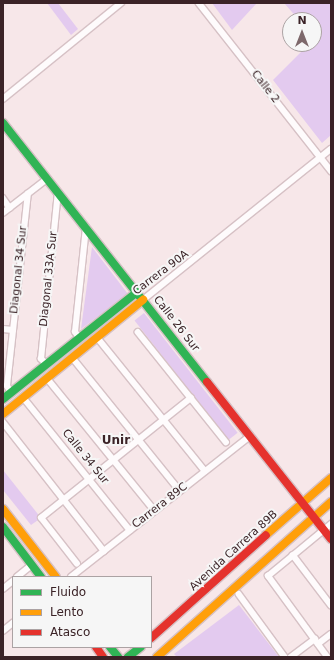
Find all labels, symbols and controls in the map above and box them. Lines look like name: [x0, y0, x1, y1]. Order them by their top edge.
north arrow: [282, 12, 322, 52]
text: N: [297, 14, 307, 27]
street label: Calle 2: [248, 68, 282, 106]
street label: Diagonal 34 Sur: [8, 225, 30, 315]
street label: Diagonal 33A Sur: [37, 231, 61, 327]
street label: Carrera 90A: [131, 248, 191, 298]
street label: Calle 26 Sur: [150, 294, 202, 354]
street label: Calle 34 Sur: [59, 427, 111, 487]
district label: Unir: [102, 434, 130, 448]
street label: Carrera 89C: [130, 480, 190, 532]
street label: Avenida Carrera 89B: [187, 508, 281, 594]
legend: [12, 576, 152, 648]
text: Fluido: [50, 585, 86, 599]
text: Lento: [50, 605, 84, 619]
text: Atasco: [50, 625, 90, 639]

